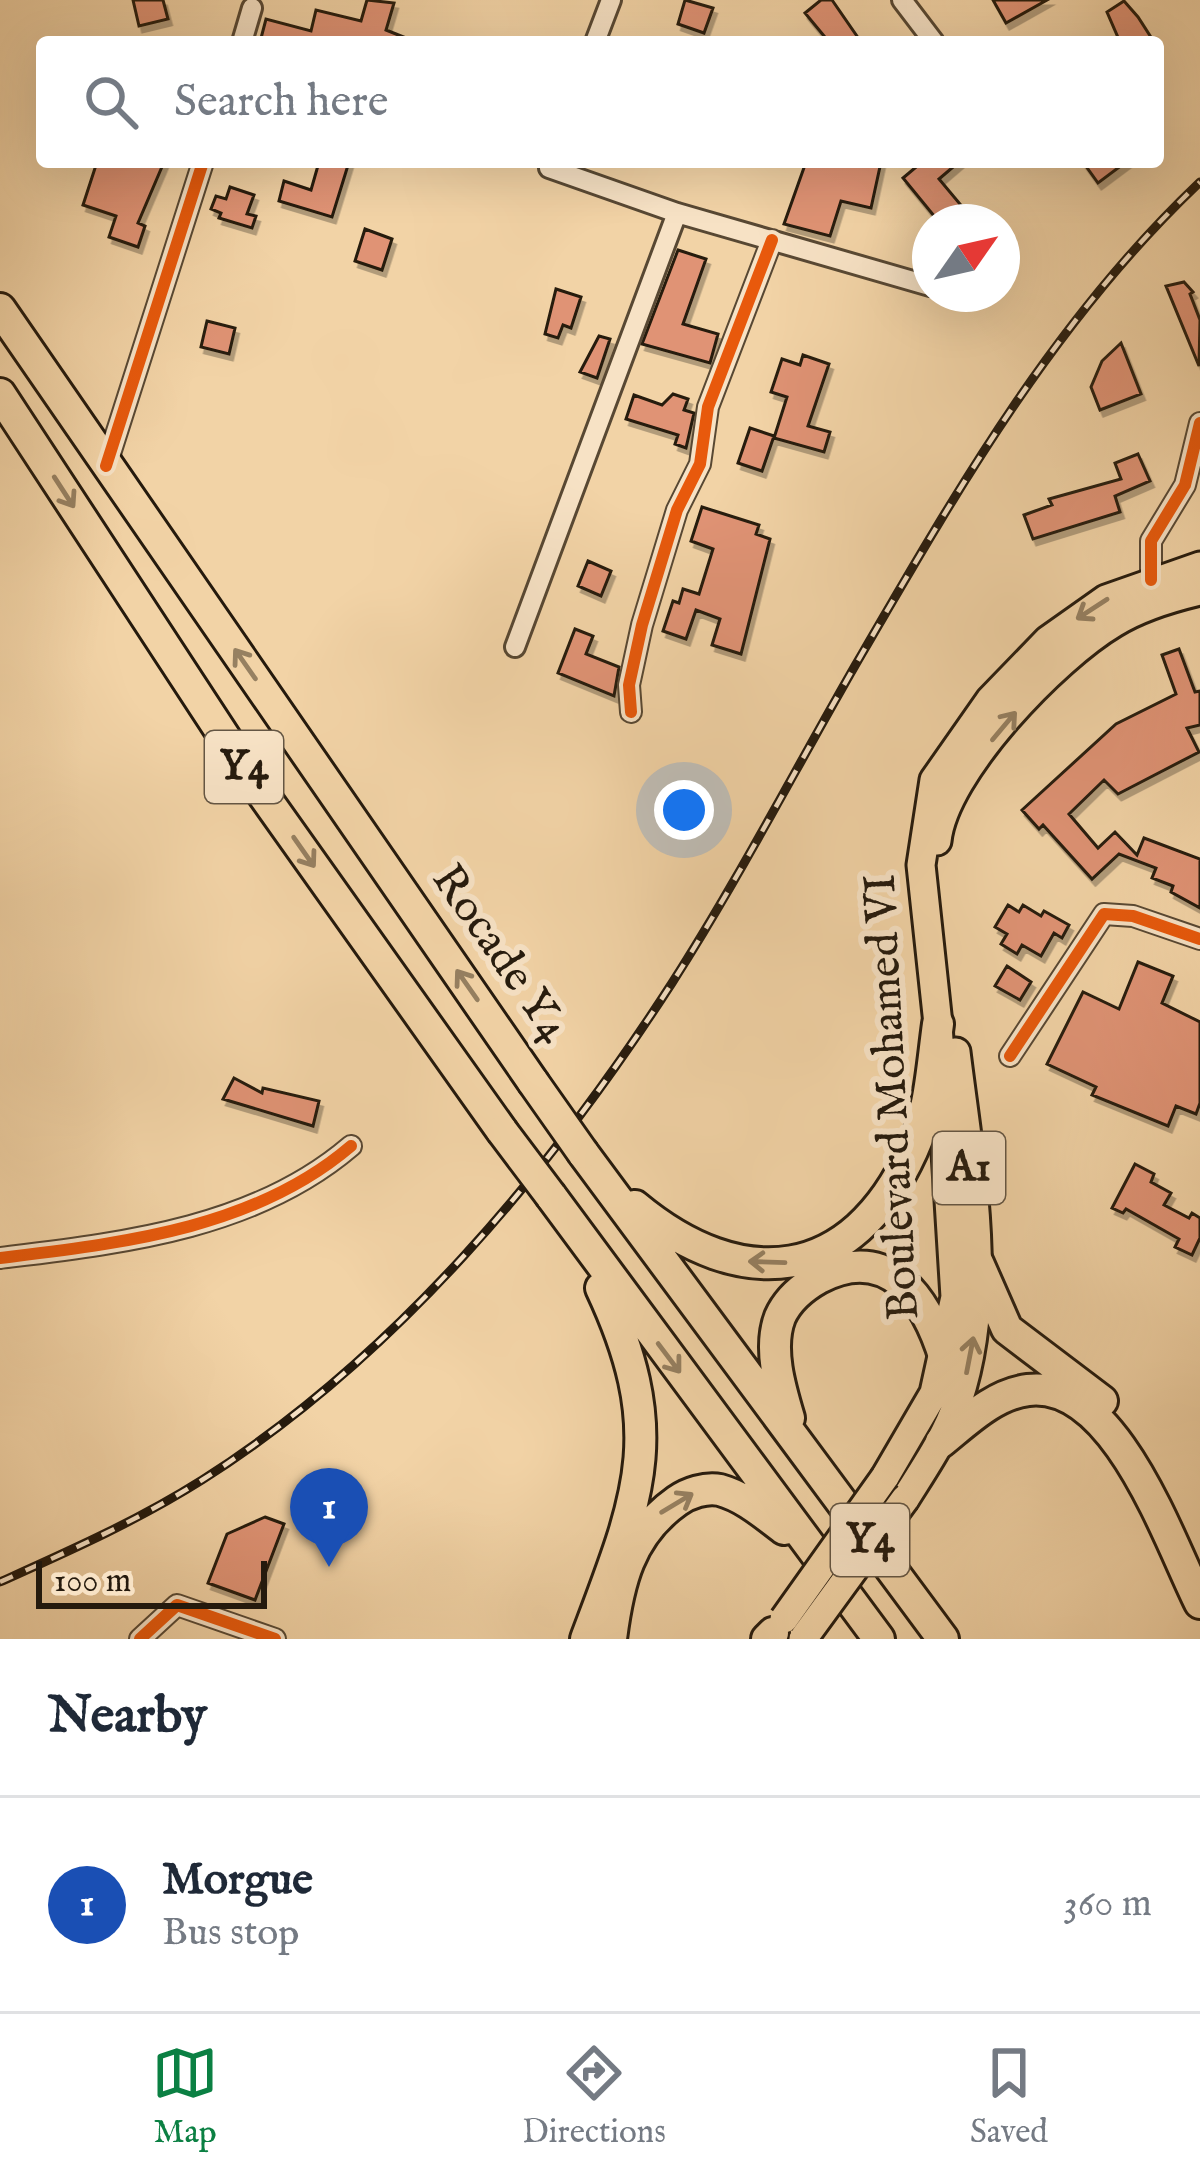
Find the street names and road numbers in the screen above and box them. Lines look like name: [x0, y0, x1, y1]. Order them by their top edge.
road number: Y4: [205, 731, 283, 803]
street label: Rocade Y4: [418, 854, 582, 1054]
street label: Boulevard Mohamed VI: [853, 872, 933, 1322]
road number: A1: [933, 1132, 1005, 1204]
road number: Y4: [831, 1504, 909, 1576]

